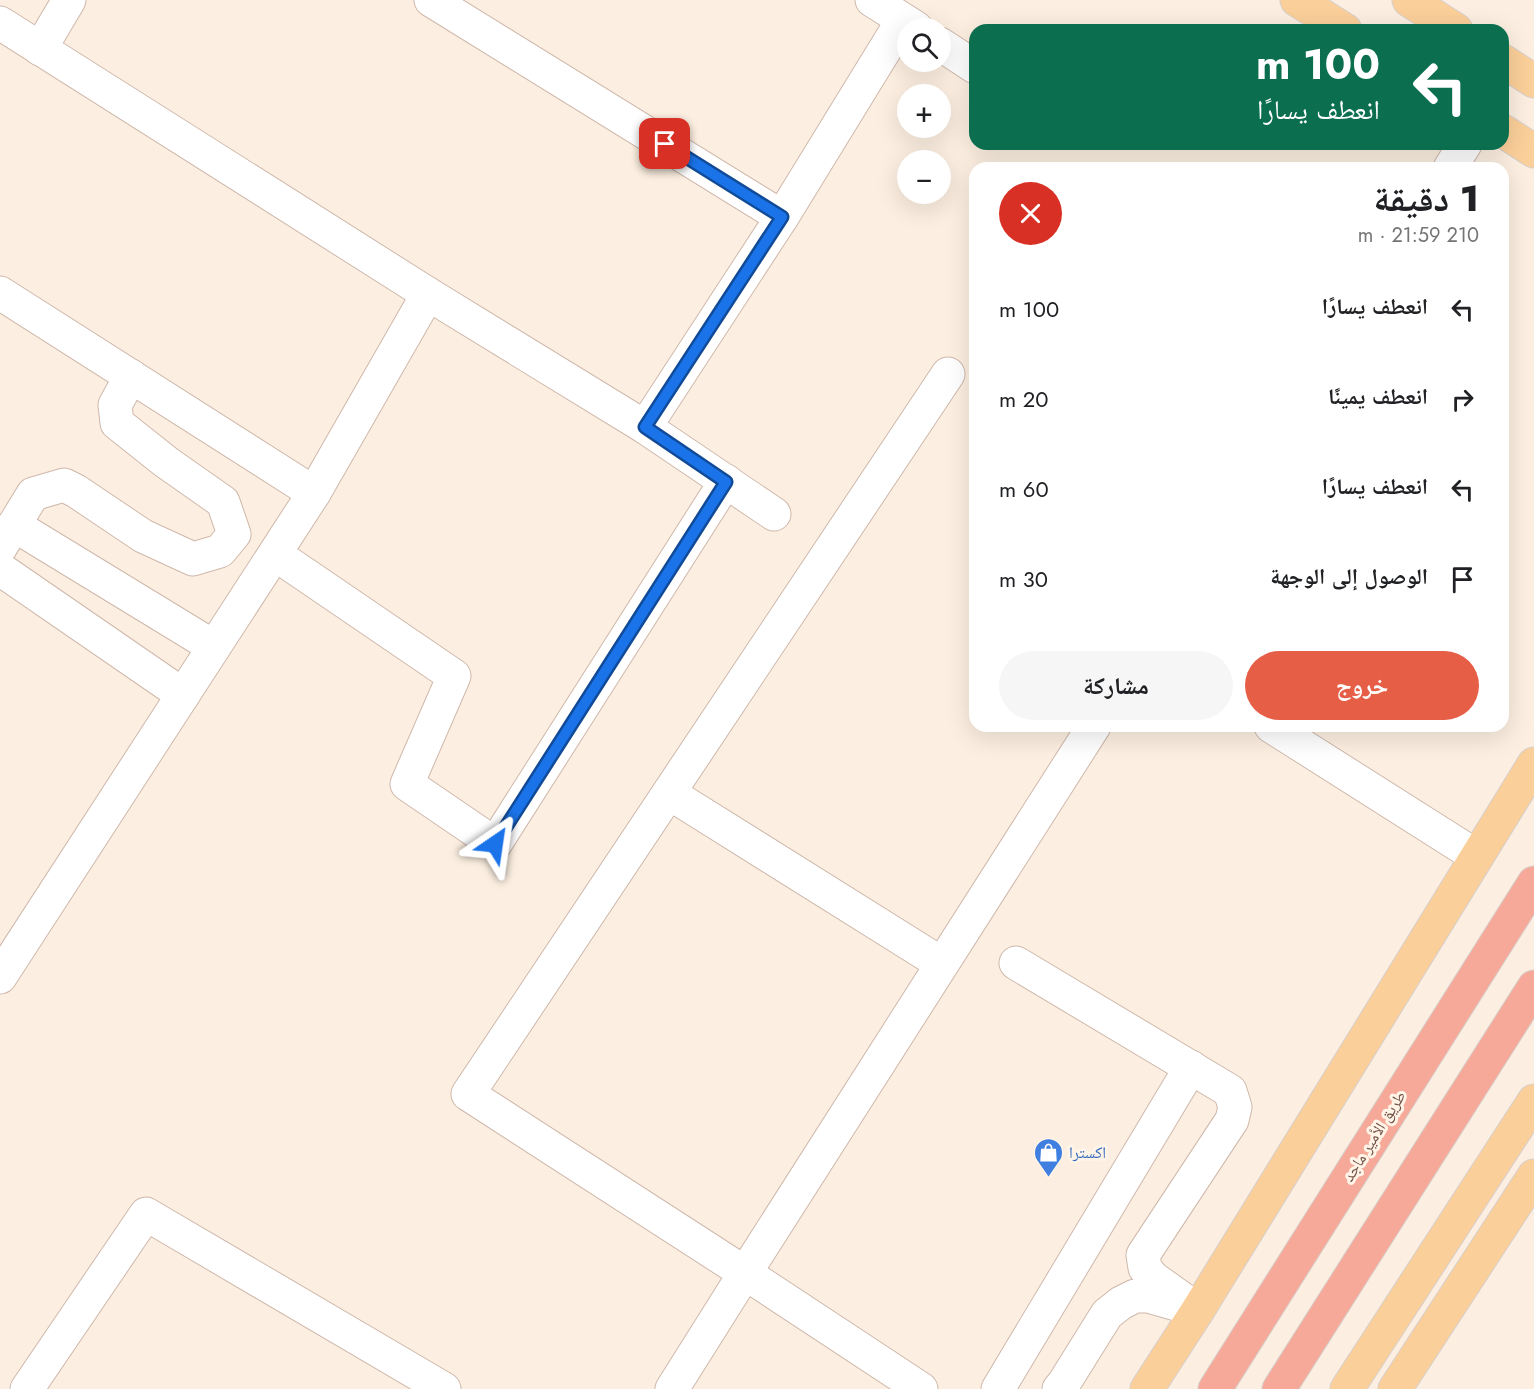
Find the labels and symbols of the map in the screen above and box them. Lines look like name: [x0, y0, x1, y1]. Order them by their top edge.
pin: [639, 118, 690, 169]
position arrow: [463, 812, 527, 876]
street label: طريق الأمير ماجد: [1337, 1086, 1411, 1186]
shop icon: اكسترا: [1032, 1136, 1064, 1178]
place label: اكسترا: [1069, 1141, 1106, 1164]

